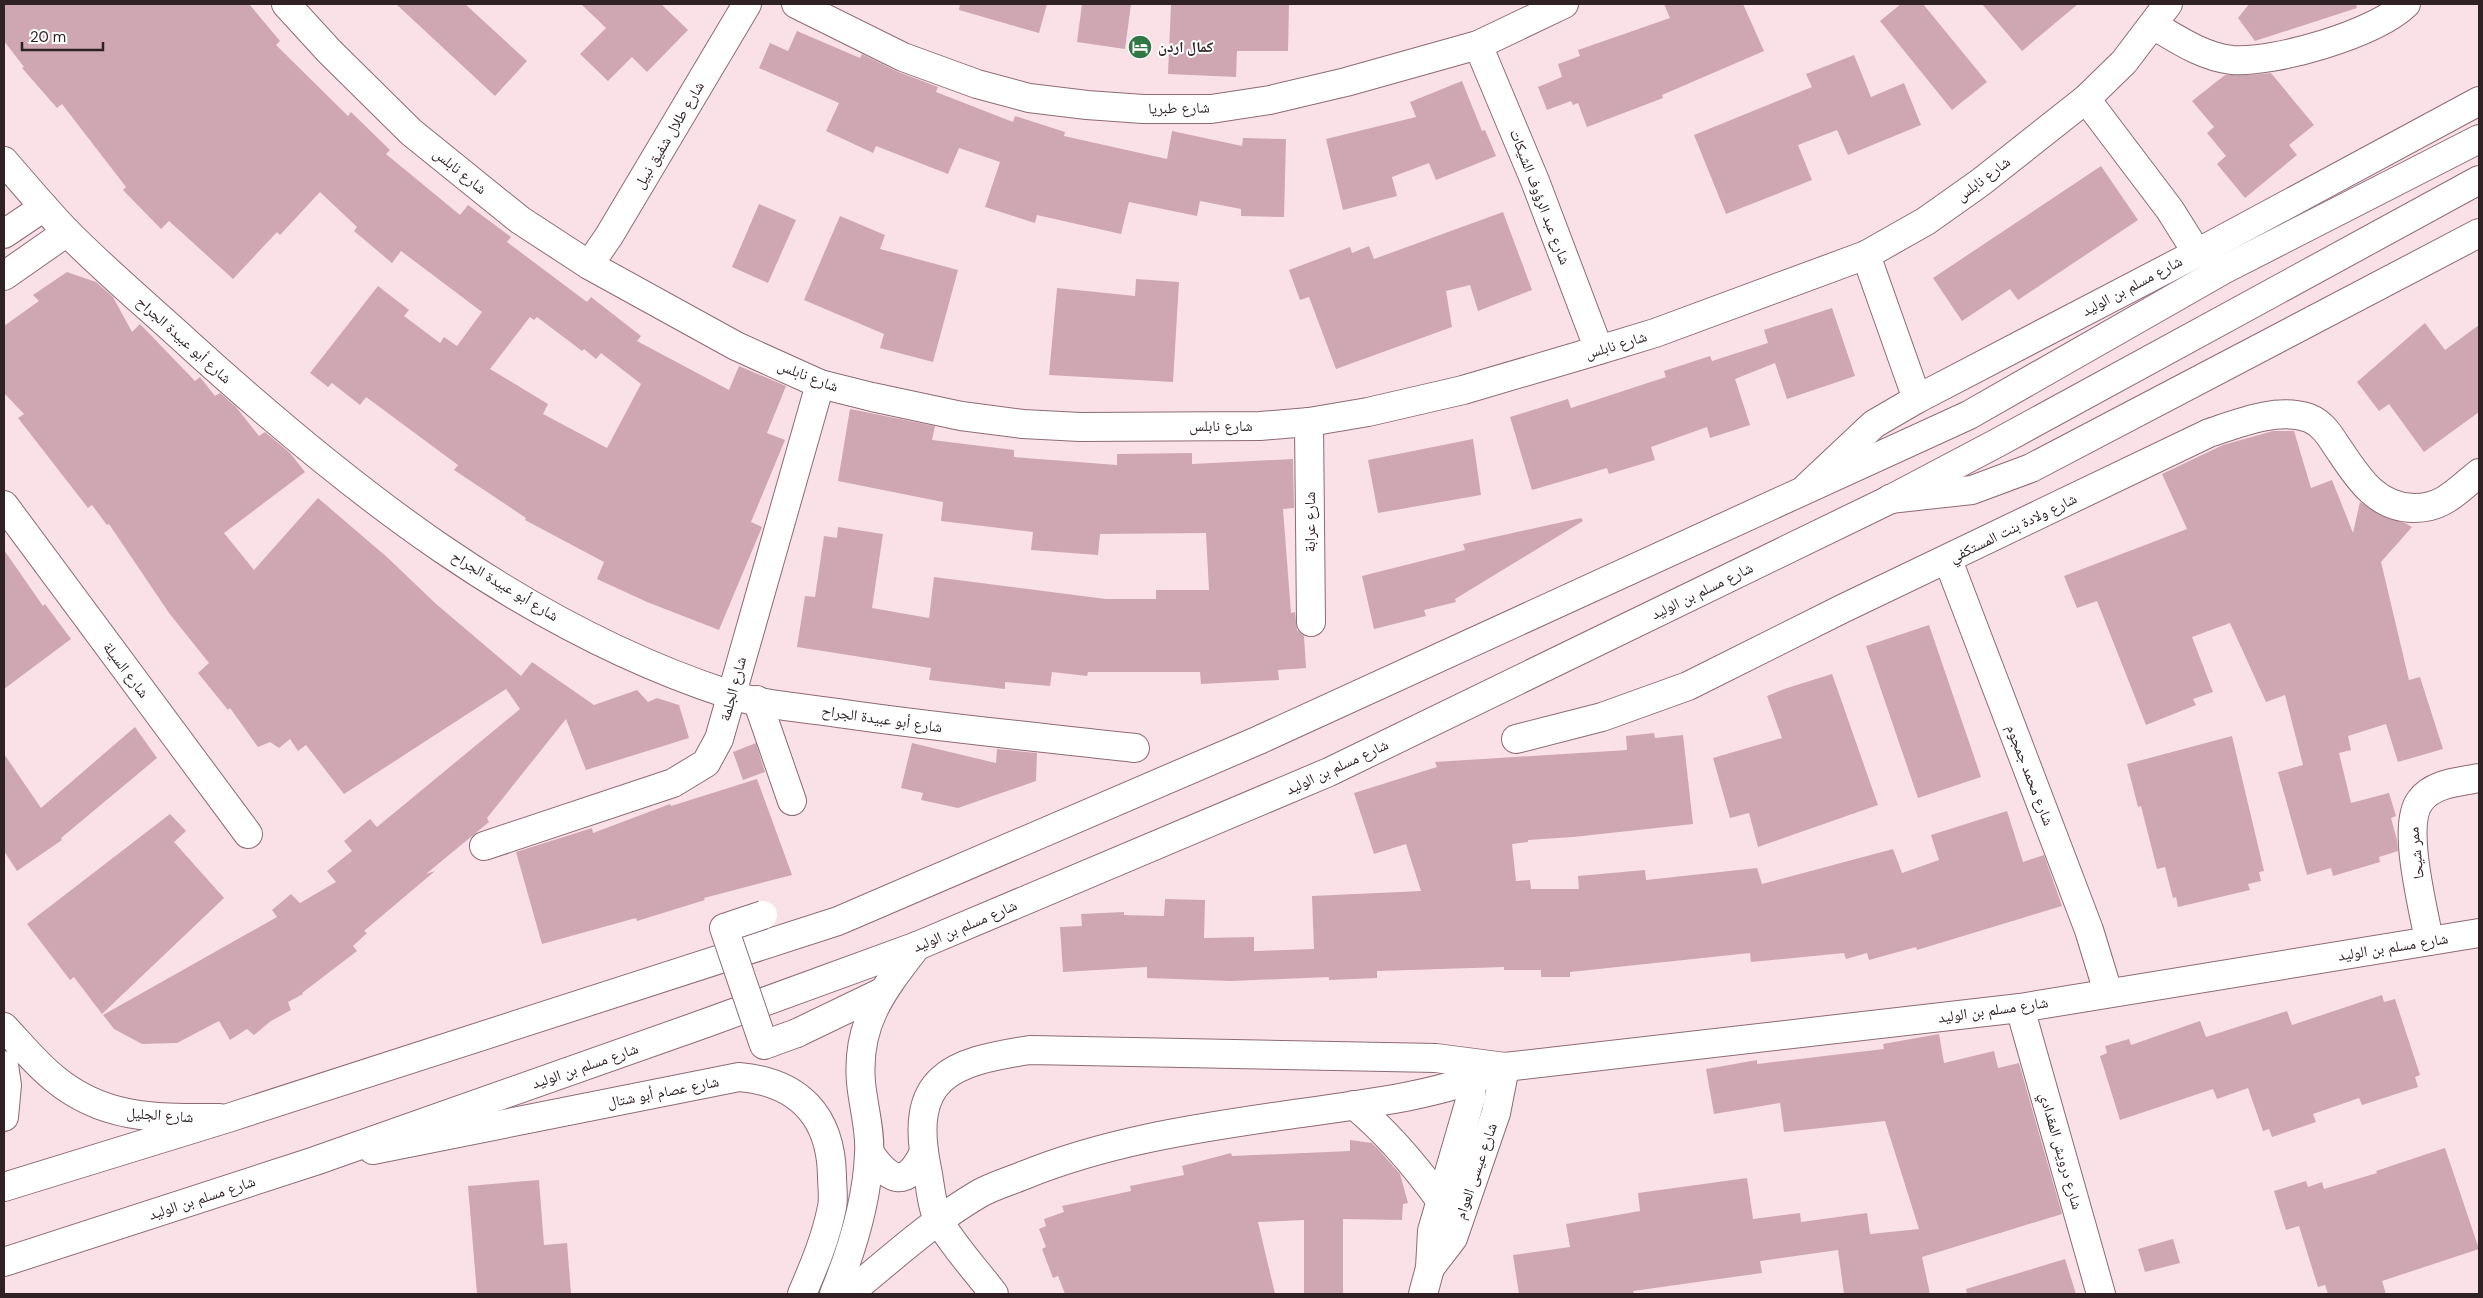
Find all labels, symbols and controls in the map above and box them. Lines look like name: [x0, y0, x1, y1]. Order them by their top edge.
scale bar: [22, 20, 104, 52]
text: 20 m: [30, 27, 66, 47]
hotel icon: كمال اردن: [1127, 34, 1153, 60]
place label: كمال اردن: [1158, 37, 1214, 57]
street label: شارع طلال شفيق نبيل: [629, 77, 709, 192]
street label: شارع طبريا: [1148, 97, 1210, 119]
street label: شارع عبد الرؤوف الشيكات: [1505, 126, 1575, 268]
street label: شارع نابلس: [429, 143, 491, 199]
street label: شارع نابلس: [1952, 152, 2014, 206]
street label: شارع مسلم بن الوليد: [2078, 251, 2186, 321]
street label: شارع أبو عبيدة الجراح: [132, 292, 236, 388]
street label: شارع نابلس: [1583, 326, 1649, 364]
street label: شارع نابلس: [775, 355, 841, 397]
street label: شارع نابلس: [1189, 416, 1253, 436]
street label: شارع ولادة بنت المستكفي: [1946, 488, 2081, 569]
street label: شارع عرابة: [1300, 492, 1320, 552]
street label: شارع أبو عبيدة الجراح: [448, 546, 562, 626]
street label: شارع مسلم بن الوليد: [1648, 558, 1756, 624]
street label: شارع السيلة: [98, 638, 154, 702]
street label: شارع الجلمة: [715, 654, 751, 723]
street label: شارع أبو عبيدة الجراح: [820, 701, 944, 737]
street label: شارع محمد جمجوم: [2002, 722, 2059, 829]
street label: شارع مسلم بن الوليد: [1282, 734, 1392, 800]
street label: ممر شيحا: [2403, 826, 2429, 880]
street label: شارع مسلم بن الوليد: [910, 895, 1020, 957]
street label: شارع مسلم بن الوليد: [2337, 928, 2450, 966]
street label: شارع مسلم بن الوليد: [1937, 992, 2050, 1028]
street label: شارع مسلم بن الوليد: [529, 1038, 641, 1094]
street label: شارع عصام أبو شتال: [605, 1071, 721, 1113]
street label: شارع درويش المقدادي: [2033, 1090, 2087, 1212]
street label: شارع الجليل: [126, 1103, 194, 1127]
street label: شارع عيسى العوام: [1450, 1120, 1502, 1222]
street label: شارع مسلم بن الوليد: [146, 1171, 258, 1225]

